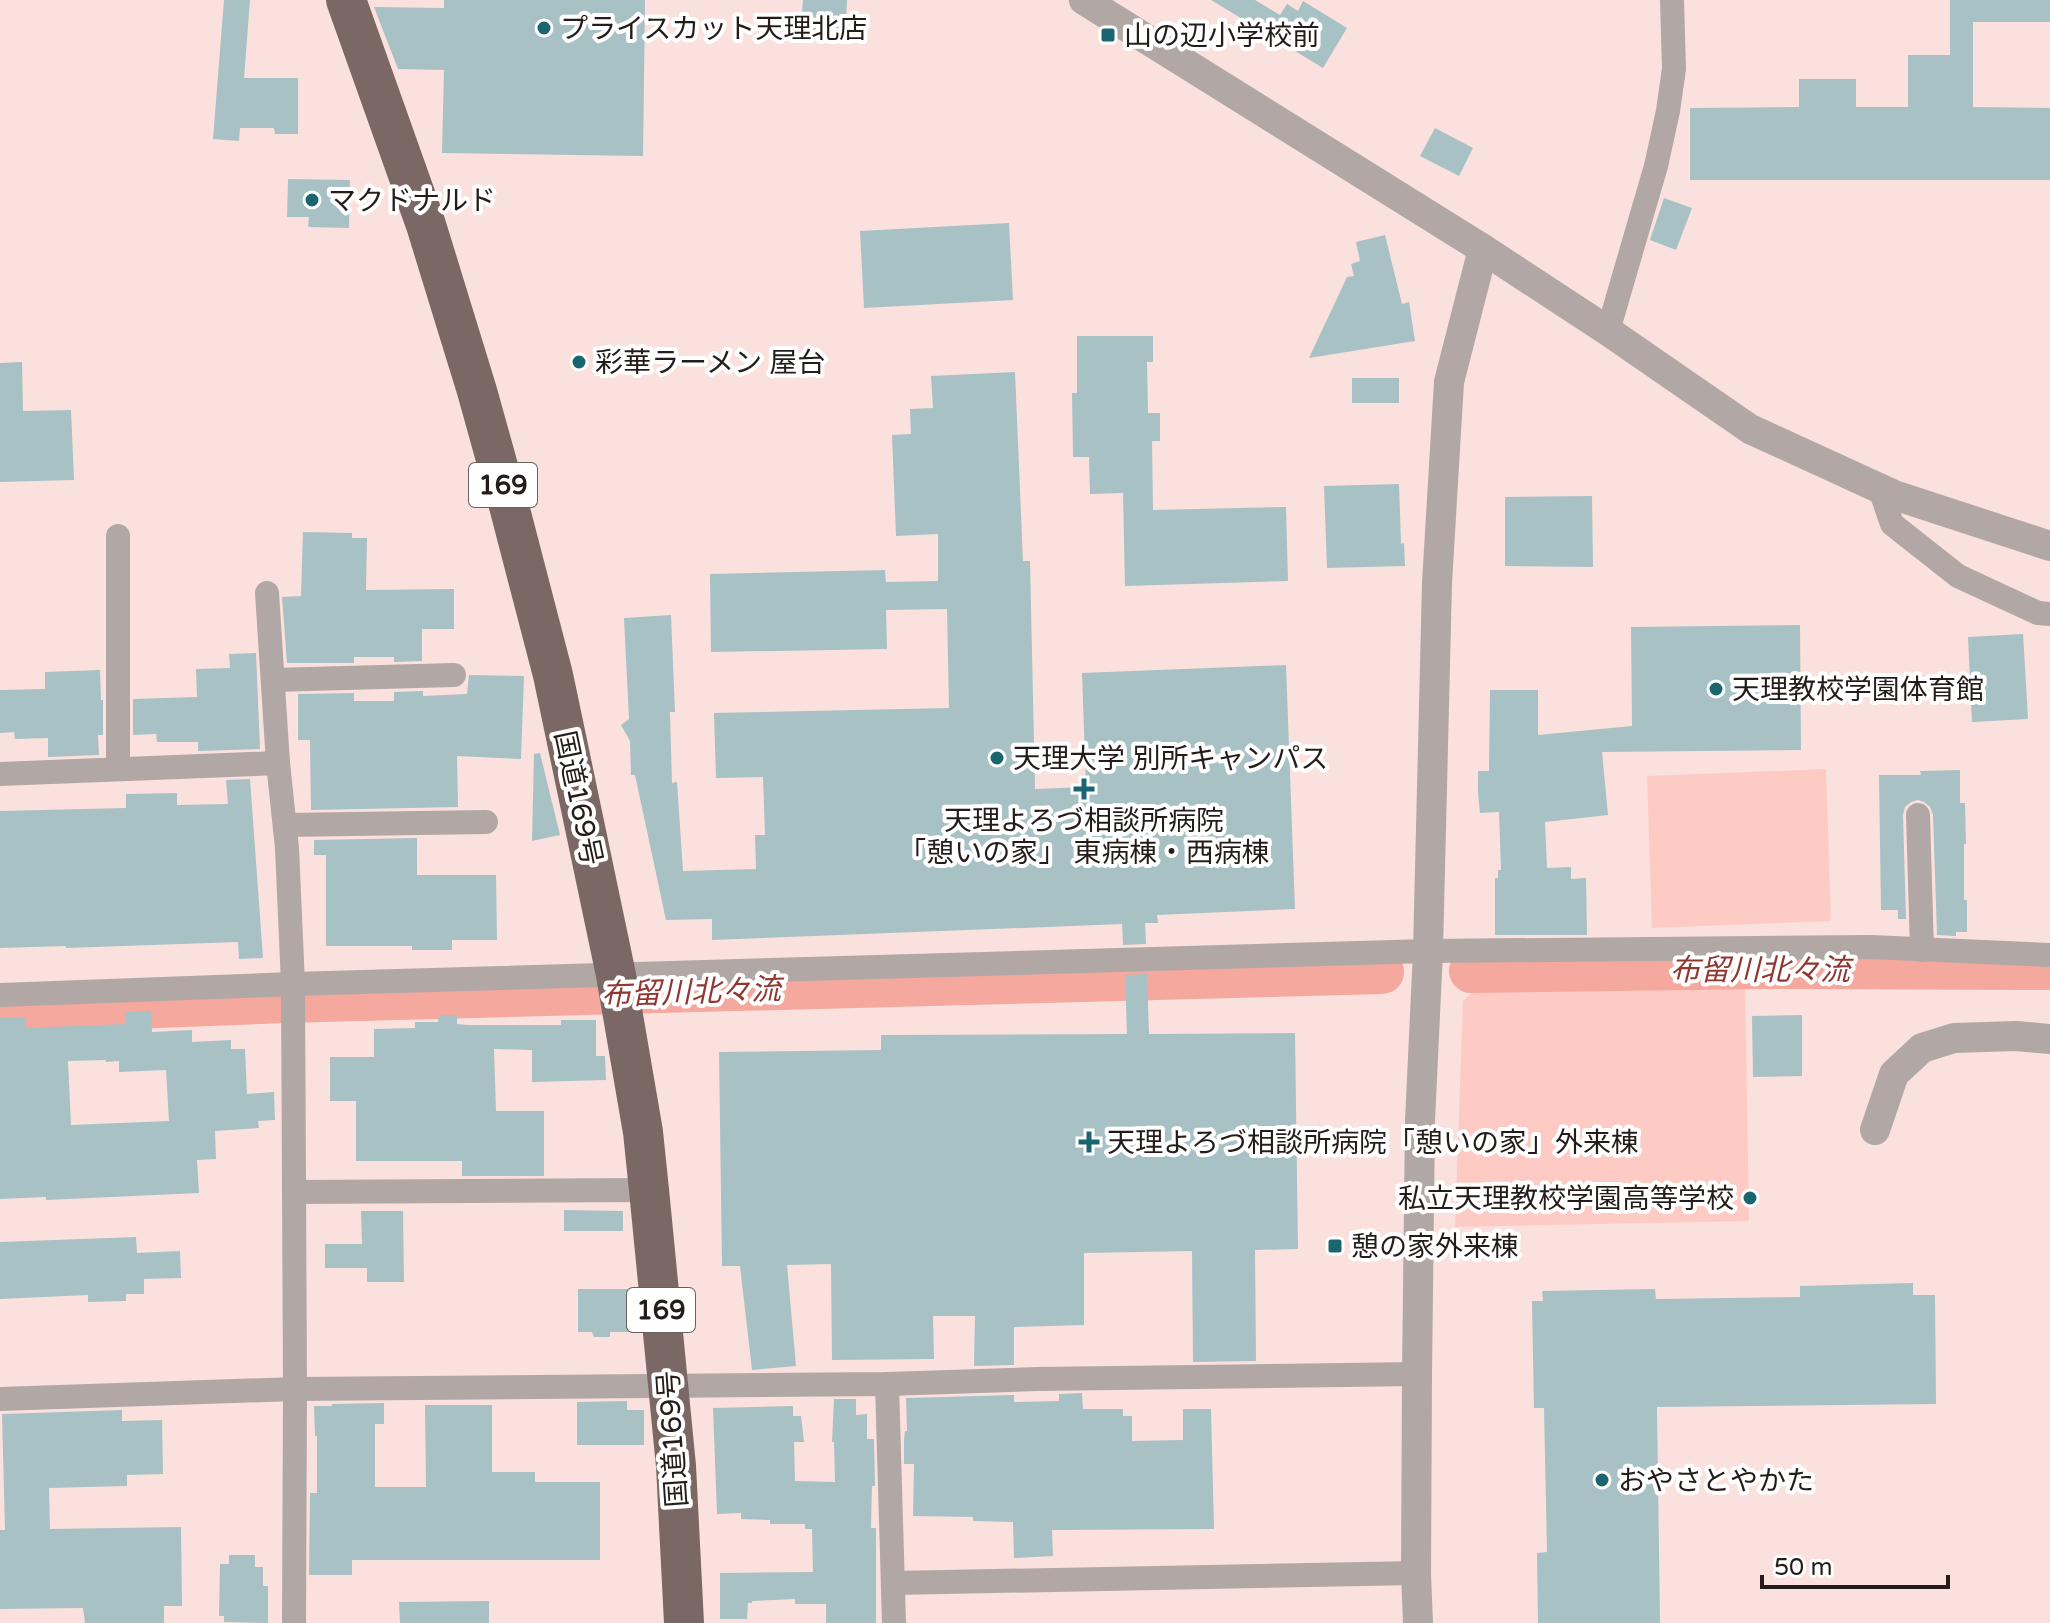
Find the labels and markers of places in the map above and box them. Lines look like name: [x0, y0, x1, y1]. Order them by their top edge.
place label: プライスカット天理北店: [560, 12, 867, 46]
marker: プライスカット天理北店: [535, 19, 553, 37]
place label: 山の辺小学校前: [1124, 19, 1320, 53]
marker: 山の辺小学校前: [1099, 26, 1117, 44]
place label: マクドナルド: [328, 184, 496, 218]
marker: マクドナルド: [303, 191, 321, 209]
place label: 彩華ラーメン 屋台: [595, 346, 825, 380]
marker: 彩華ラーメン 屋台: [570, 353, 588, 371]
place label: 天理教校学園体育館: [1732, 673, 1984, 707]
marker: 天理教校学園体育館: [1707, 680, 1725, 698]
place label: 天理大学 別所キャンパス: [1013, 742, 1328, 776]
marker: 天理大学 別所キャンパス: [988, 749, 1006, 767]
marker: 天理よろづ相談所病院 「憩いの家」 東病棟・西病棟: [1073, 778, 1095, 800]
place label: 天理よろづ相談所病院 「憩いの家」 東病棟・西病棟: [898, 804, 1270, 870]
place label: 天理よろづ相談所病院「憩いの家」外来棟: [1107, 1126, 1639, 1160]
marker: 天理よろづ相談所病院「憩いの家」外来棟: [1078, 1131, 1100, 1153]
place label: 私立天理教校学園高等学校: [1398, 1182, 1734, 1216]
marker: 私立天理教校学園高等学校: [1741, 1189, 1759, 1207]
place label: 憩の家外来棟: [1351, 1230, 1519, 1264]
marker: 憩の家外来棟: [1326, 1237, 1344, 1255]
place label: おやさとやかた: [1618, 1464, 1814, 1498]
marker: おやさとやかた: [1593, 1471, 1611, 1489]

